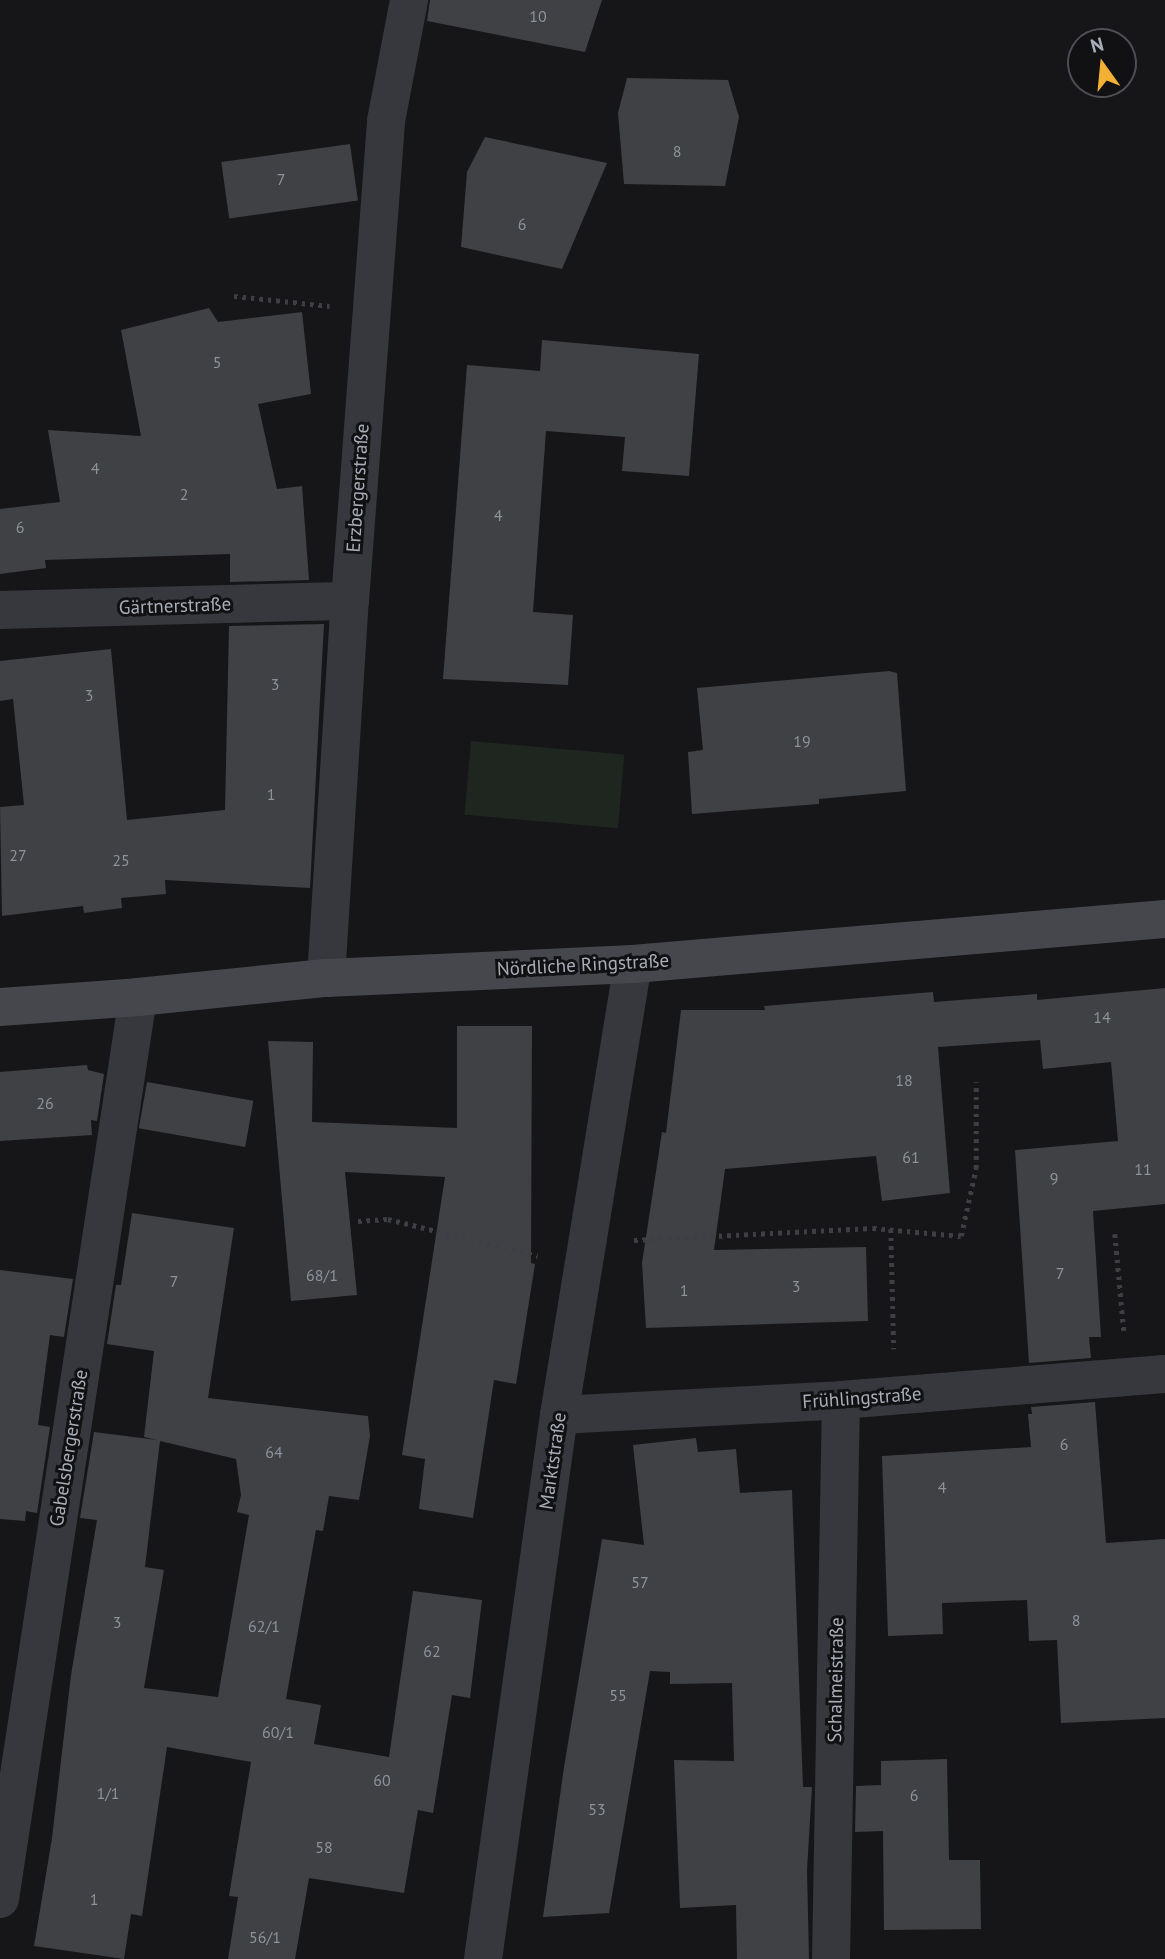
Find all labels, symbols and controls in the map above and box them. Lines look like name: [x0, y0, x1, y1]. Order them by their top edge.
house number: 10: [529, 6, 547, 26]
north arrow: [1067, 28, 1137, 98]
text: N: [1088, 31, 1106, 58]
house number: 8: [673, 141, 681, 161]
house number: 7: [277, 169, 285, 189]
house number: 6: [518, 214, 526, 234]
house number: 5: [213, 352, 221, 372]
street label: Erzbergerstraße: [342, 423, 374, 553]
house number: 4: [91, 458, 99, 478]
house number: 2: [180, 484, 188, 504]
house number: 4: [494, 505, 502, 525]
house number: 6: [16, 517, 24, 537]
street label: Gärtnerstraße: [119, 593, 231, 619]
house number: 3: [271, 674, 279, 694]
house number: 3: [85, 685, 93, 705]
house number: 19: [793, 731, 811, 751]
house number: 1: [267, 784, 275, 804]
house number: 27: [9, 845, 27, 865]
house number: 25: [112, 850, 130, 870]
street label: Nördliche Ringstraße: [496, 949, 670, 981]
house number: 14: [1093, 1007, 1111, 1027]
house number: 18: [895, 1070, 913, 1090]
house number: 26: [36, 1093, 54, 1113]
house number: 61: [902, 1147, 920, 1167]
house number: 11: [1134, 1159, 1152, 1179]
house number: 9: [1050, 1168, 1058, 1188]
house number: 7: [1056, 1263, 1064, 1283]
house number: 68/1: [306, 1265, 338, 1285]
house number: 7: [170, 1271, 178, 1291]
house number: 3: [792, 1276, 800, 1296]
house number: 1: [680, 1280, 688, 1300]
street label: Gabelsbergerstraße: [45, 1368, 93, 1528]
street label: Frühlingstraße: [802, 1382, 922, 1414]
street label: Marktstraße: [535, 1411, 571, 1511]
house number: 6: [1060, 1434, 1068, 1454]
house number: 64: [265, 1442, 283, 1462]
house number: 4: [938, 1477, 946, 1497]
house number: 57: [631, 1572, 649, 1592]
house number: 8: [1072, 1610, 1080, 1630]
house number: 3: [113, 1612, 121, 1632]
house number: 62/1: [248, 1616, 280, 1636]
street label: Schalmeistraße: [824, 1617, 848, 1743]
house number: 62: [423, 1641, 441, 1661]
house number: 55: [609, 1685, 627, 1705]
house number: 60/1: [262, 1722, 294, 1742]
house number: 60: [373, 1770, 391, 1790]
house number: 1/1: [96, 1783, 120, 1803]
house number: 6: [910, 1785, 918, 1805]
house number: 53: [588, 1799, 606, 1819]
house number: 58: [315, 1837, 333, 1857]
house number: 1: [90, 1889, 98, 1909]
house number: 56/1: [249, 1927, 281, 1947]

